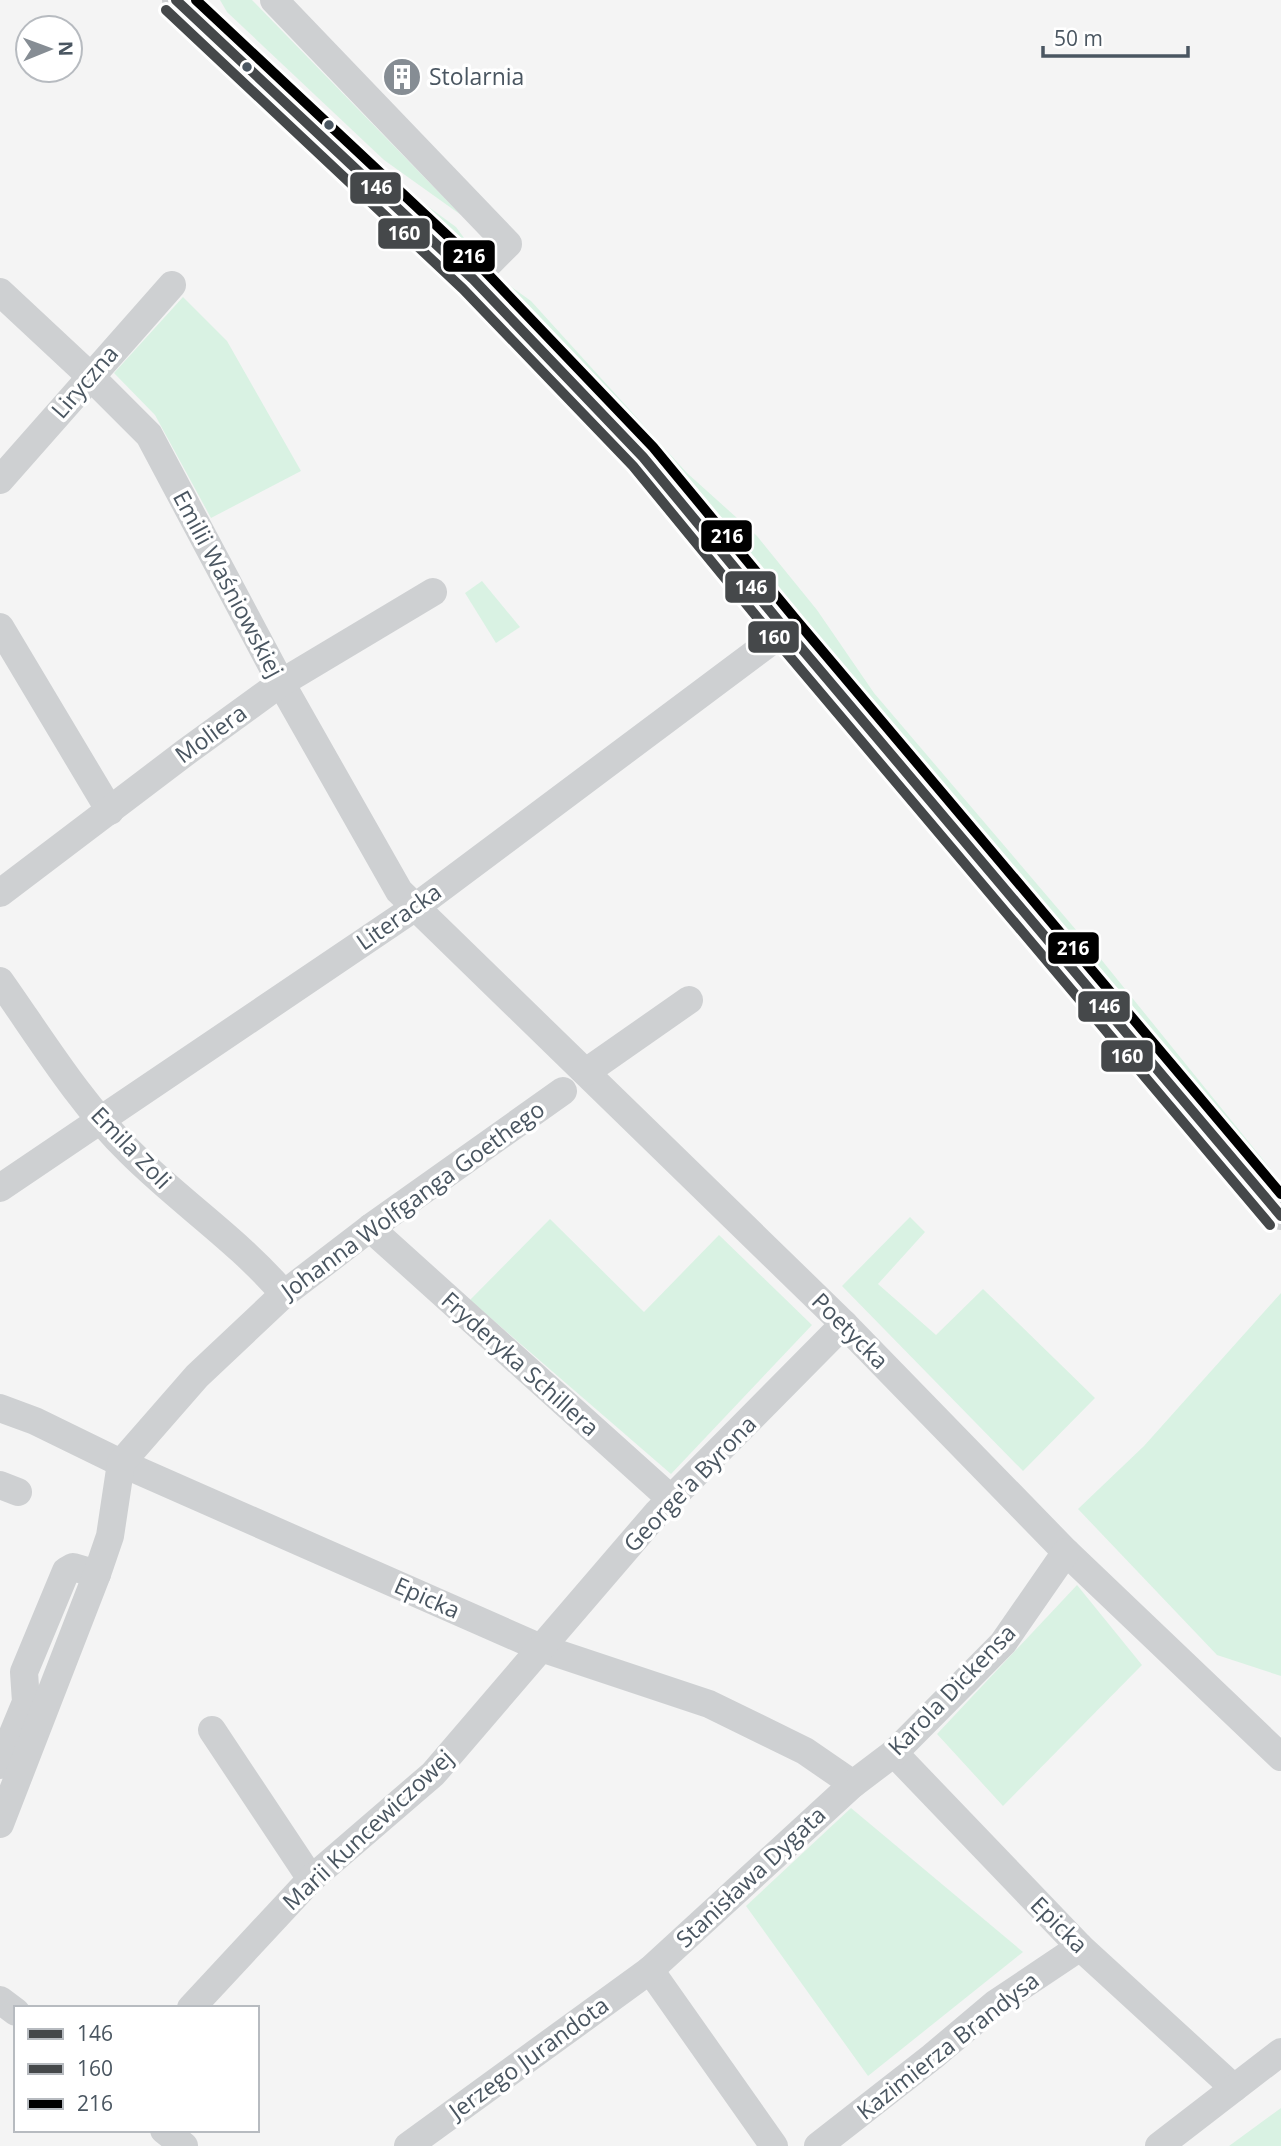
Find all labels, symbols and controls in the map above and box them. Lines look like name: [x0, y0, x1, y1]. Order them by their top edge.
north arrow: [14, 14, 84, 84]
scale bar: [1043, 14, 1188, 58]
text: 50 m: [1054, 24, 1103, 52]
text: N: [53, 41, 79, 57]
building icon: Stolarnia: [381, 56, 423, 98]
unlabelled marker: [240, 60, 254, 74]
place label: Stolarnia: [429, 60, 524, 92]
unlabelled marker: [322, 118, 336, 132]
line badge: 146: [349, 171, 402, 205]
text: 146: [360, 174, 392, 200]
line badge: 160: [377, 217, 431, 250]
text: 160: [388, 220, 420, 246]
line badge: 216: [442, 239, 496, 273]
text: 216: [453, 243, 485, 269]
street label: Liryczna: [43, 338, 125, 425]
street label: Emilii Waśniowskiej: [166, 484, 292, 683]
line badge: 216: [700, 519, 753, 553]
text: 216: [711, 523, 743, 549]
line badge: 146: [724, 570, 777, 604]
text: 146: [735, 574, 767, 600]
line badge: 160: [747, 620, 800, 654]
text: 160: [758, 624, 790, 650]
street label: Moliera: [168, 696, 253, 770]
street label: Literacka: [350, 875, 447, 957]
line badge: 216: [1047, 931, 1100, 965]
text: 216: [1057, 935, 1089, 961]
line badge: 146: [1077, 990, 1131, 1023]
text: 146: [1088, 993, 1120, 1019]
line badge: 160: [1100, 1039, 1154, 1073]
text: 160: [1111, 1043, 1143, 1069]
street label: Johanna Wolfganga Goethego: [273, 1093, 551, 1307]
street label: Emila Zoli: [84, 1099, 179, 1195]
street label: Fryderyka Schillera: [435, 1284, 606, 1443]
street label: Poetycka: [805, 1285, 896, 1376]
street label: George'a Byrona: [616, 1408, 763, 1559]
street label: Epicka: [390, 1569, 465, 1626]
street label: Karola Dickensa: [880, 1617, 1022, 1762]
street label: Marii Kuncewiczowej: [275, 1742, 460, 1917]
street label: Stanisława Dygata: [668, 1798, 832, 1954]
street label: Epicka: [1024, 1889, 1095, 1960]
street label: Kazimierza Brandysa: [850, 1964, 1045, 2126]
street label: Jerzego Jurandota: [441, 1988, 615, 2127]
legend: [14, 2006, 259, 2132]
text: 146: [77, 2019, 113, 2047]
text: 160: [77, 2054, 113, 2082]
text: 216: [77, 2089, 113, 2117]

